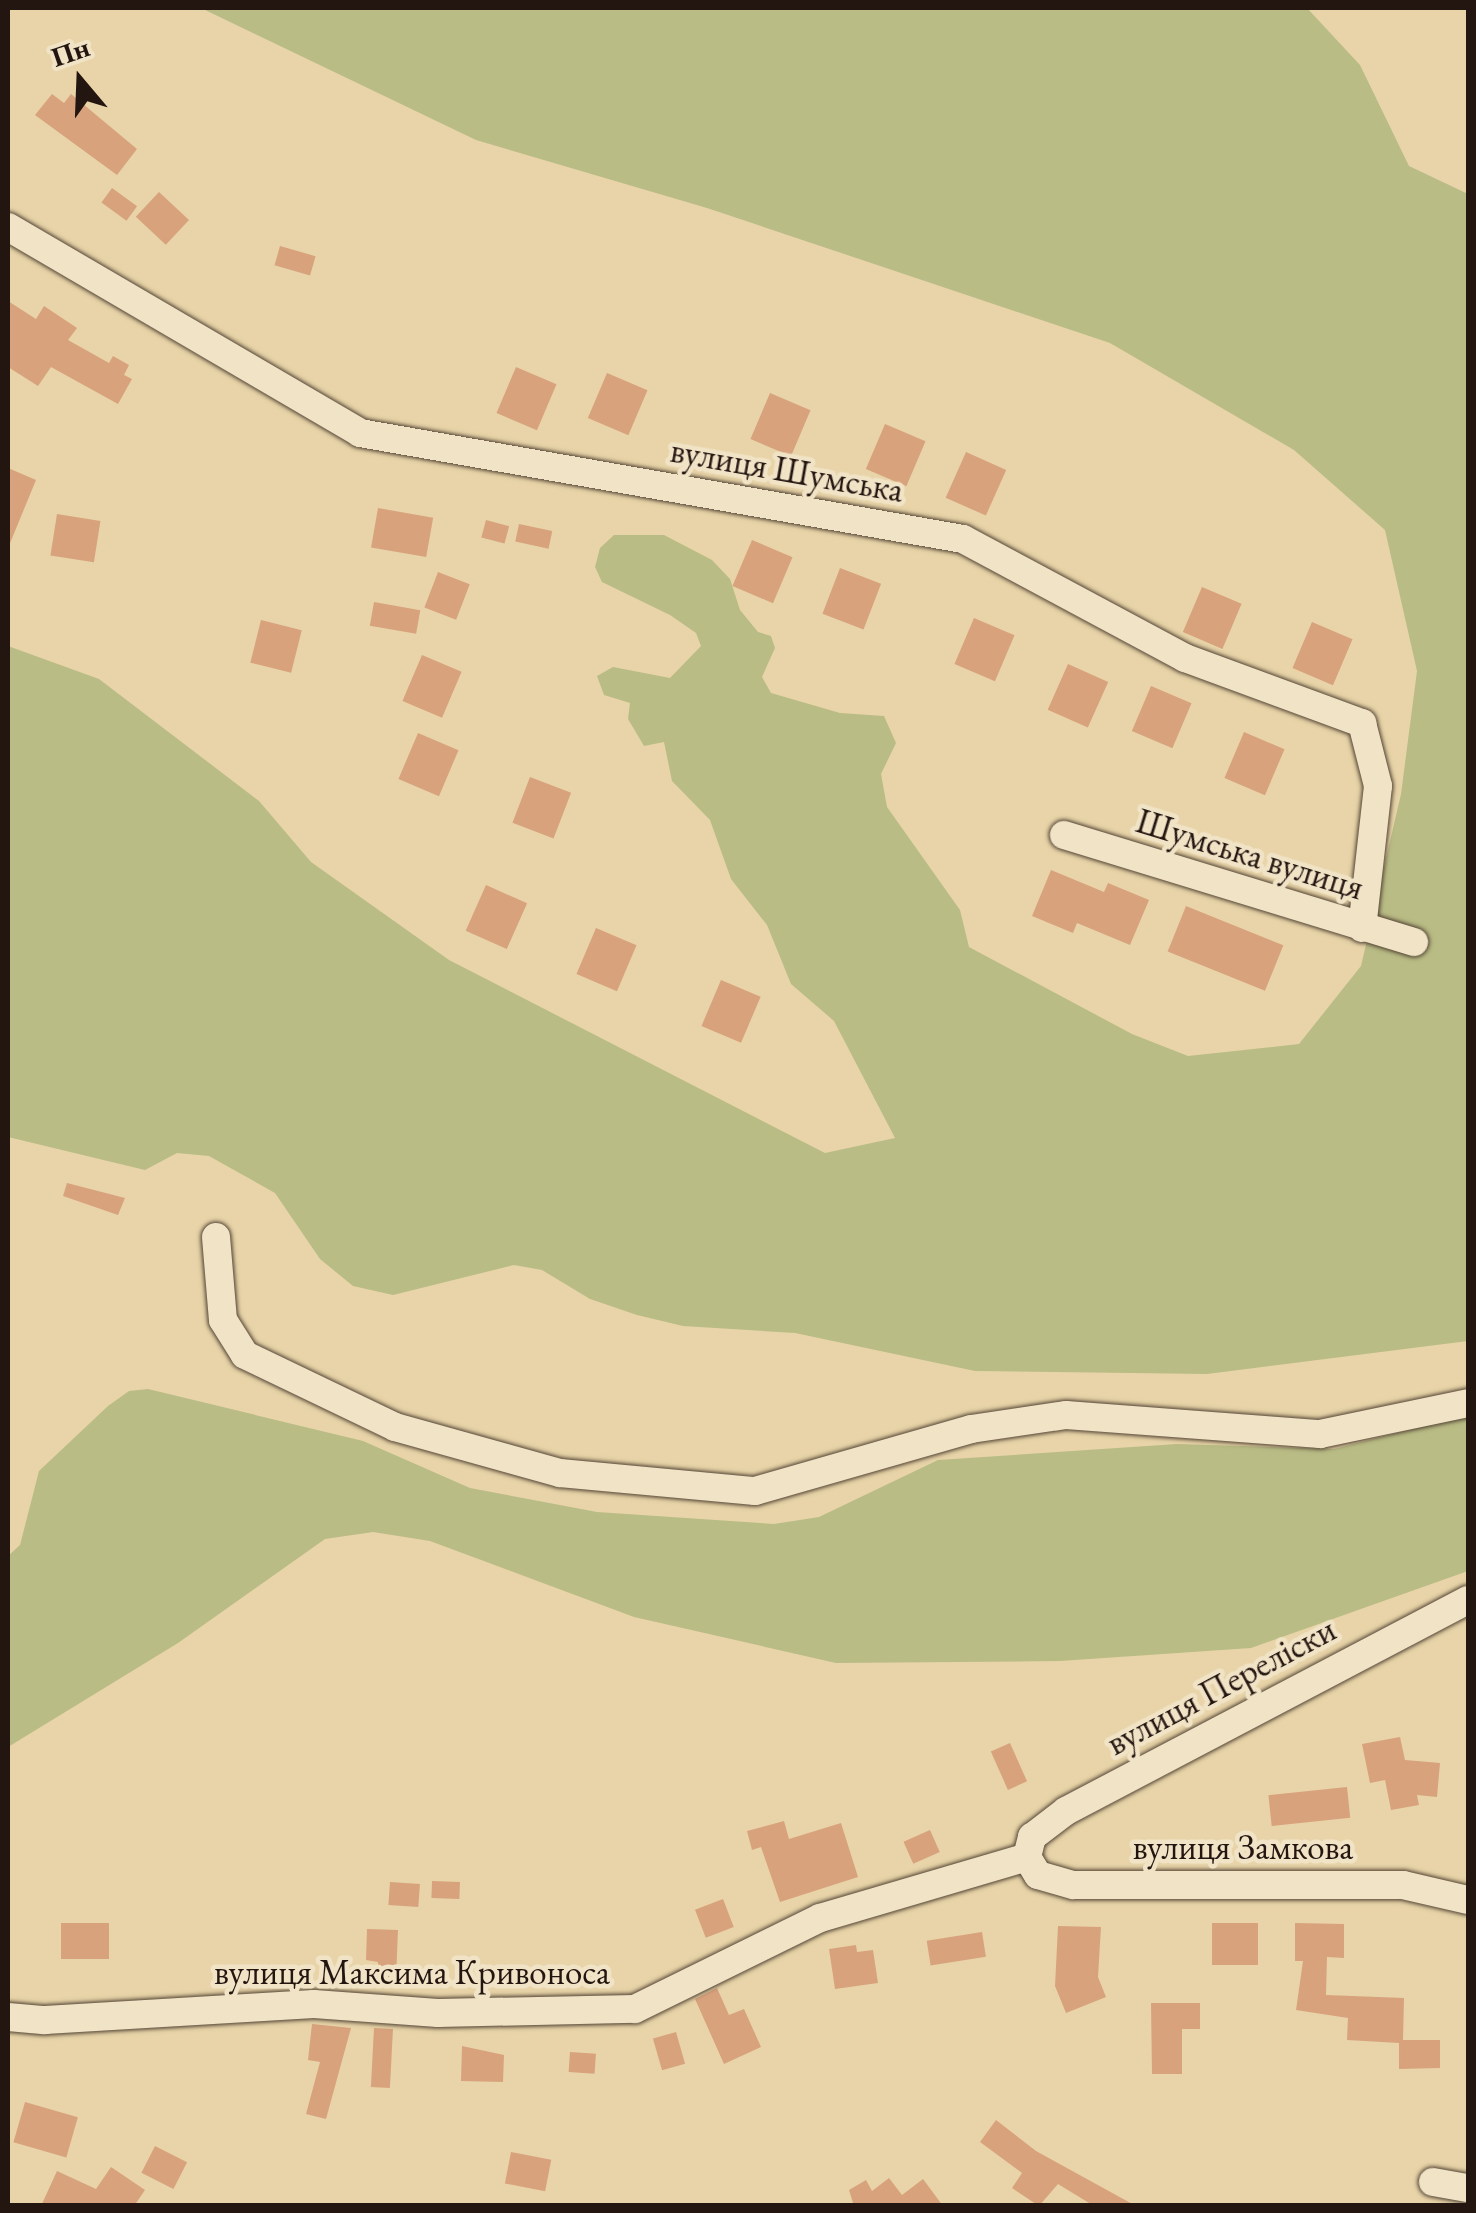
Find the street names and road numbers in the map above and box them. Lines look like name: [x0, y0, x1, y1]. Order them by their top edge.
street label: вулиця Шумська: [667, 429, 907, 511]
street label: Шумська вулиця: [1131, 799, 1369, 909]
street label: вулиця Переліски: [1099, 1608, 1343, 1764]
street label: вулиця Замкова: [1133, 1826, 1353, 1868]
street label: вулиця Максима Кривоноса: [214, 1951, 610, 1993]

